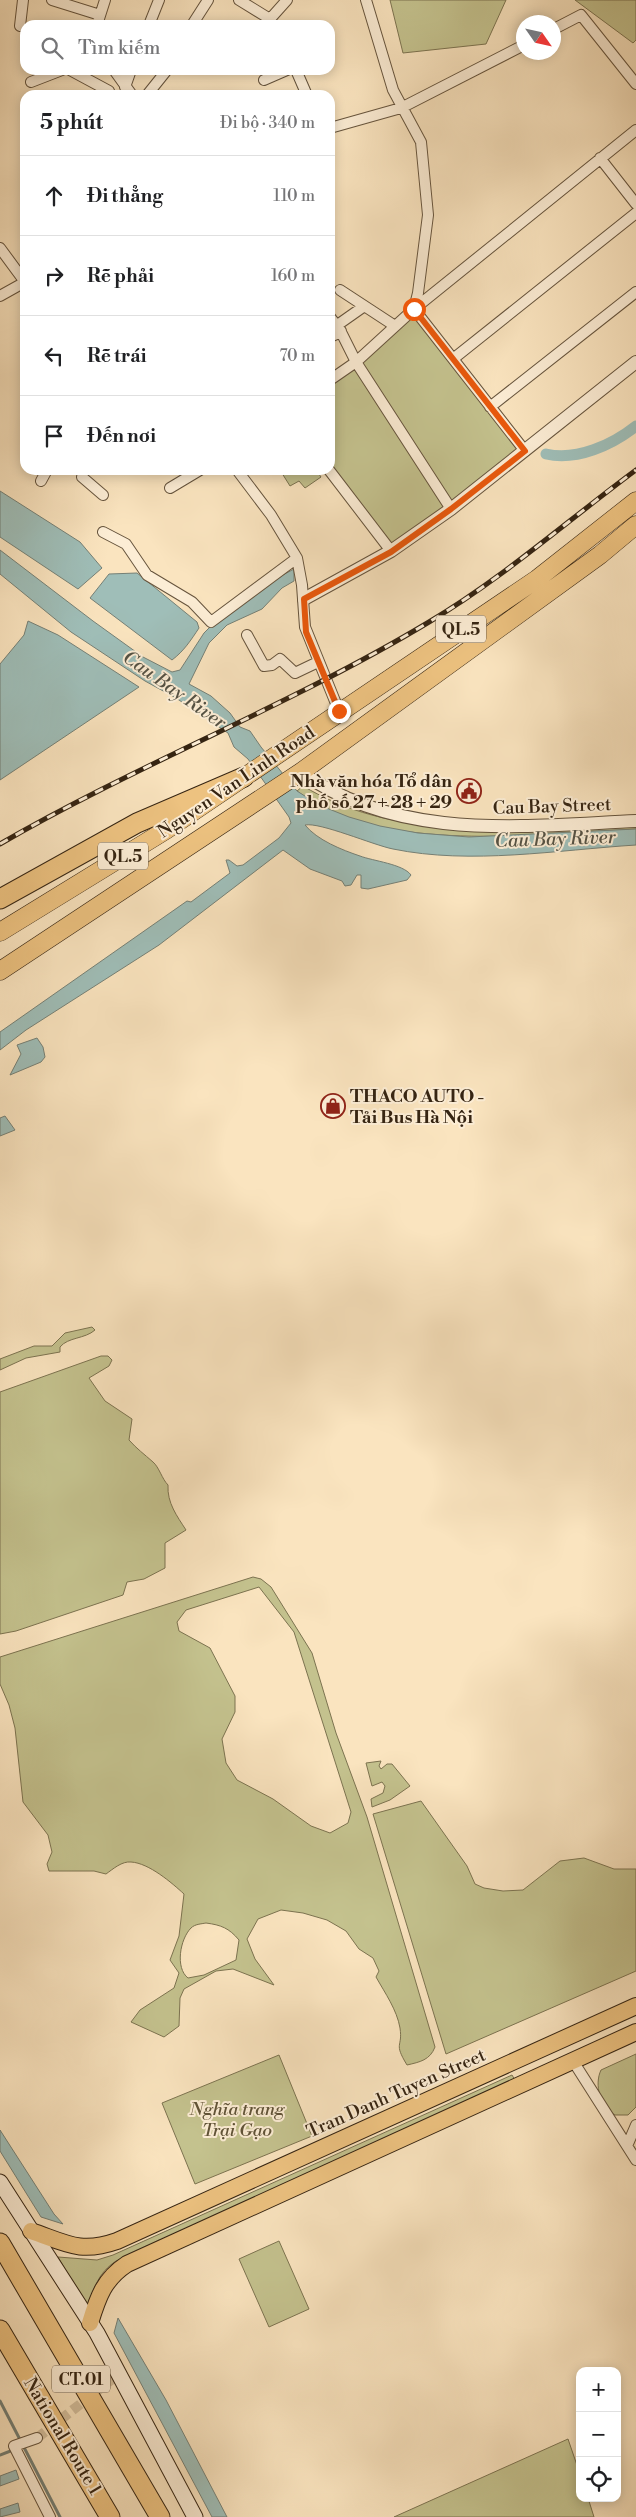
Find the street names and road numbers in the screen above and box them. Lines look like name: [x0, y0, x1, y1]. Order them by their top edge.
road number: QL.5: [436, 616, 486, 642]
street label: Nguyen Van Linh Road: [153, 721, 320, 844]
street label: Cau Bay Street: [492, 793, 612, 820]
road number: QL.5: [98, 842, 148, 869]
street label: Tran Danh Tuyen Street: [303, 2043, 490, 2143]
road number: CT.01: [52, 2366, 110, 2392]
street label: National Route 1: [18, 2373, 107, 2499]

